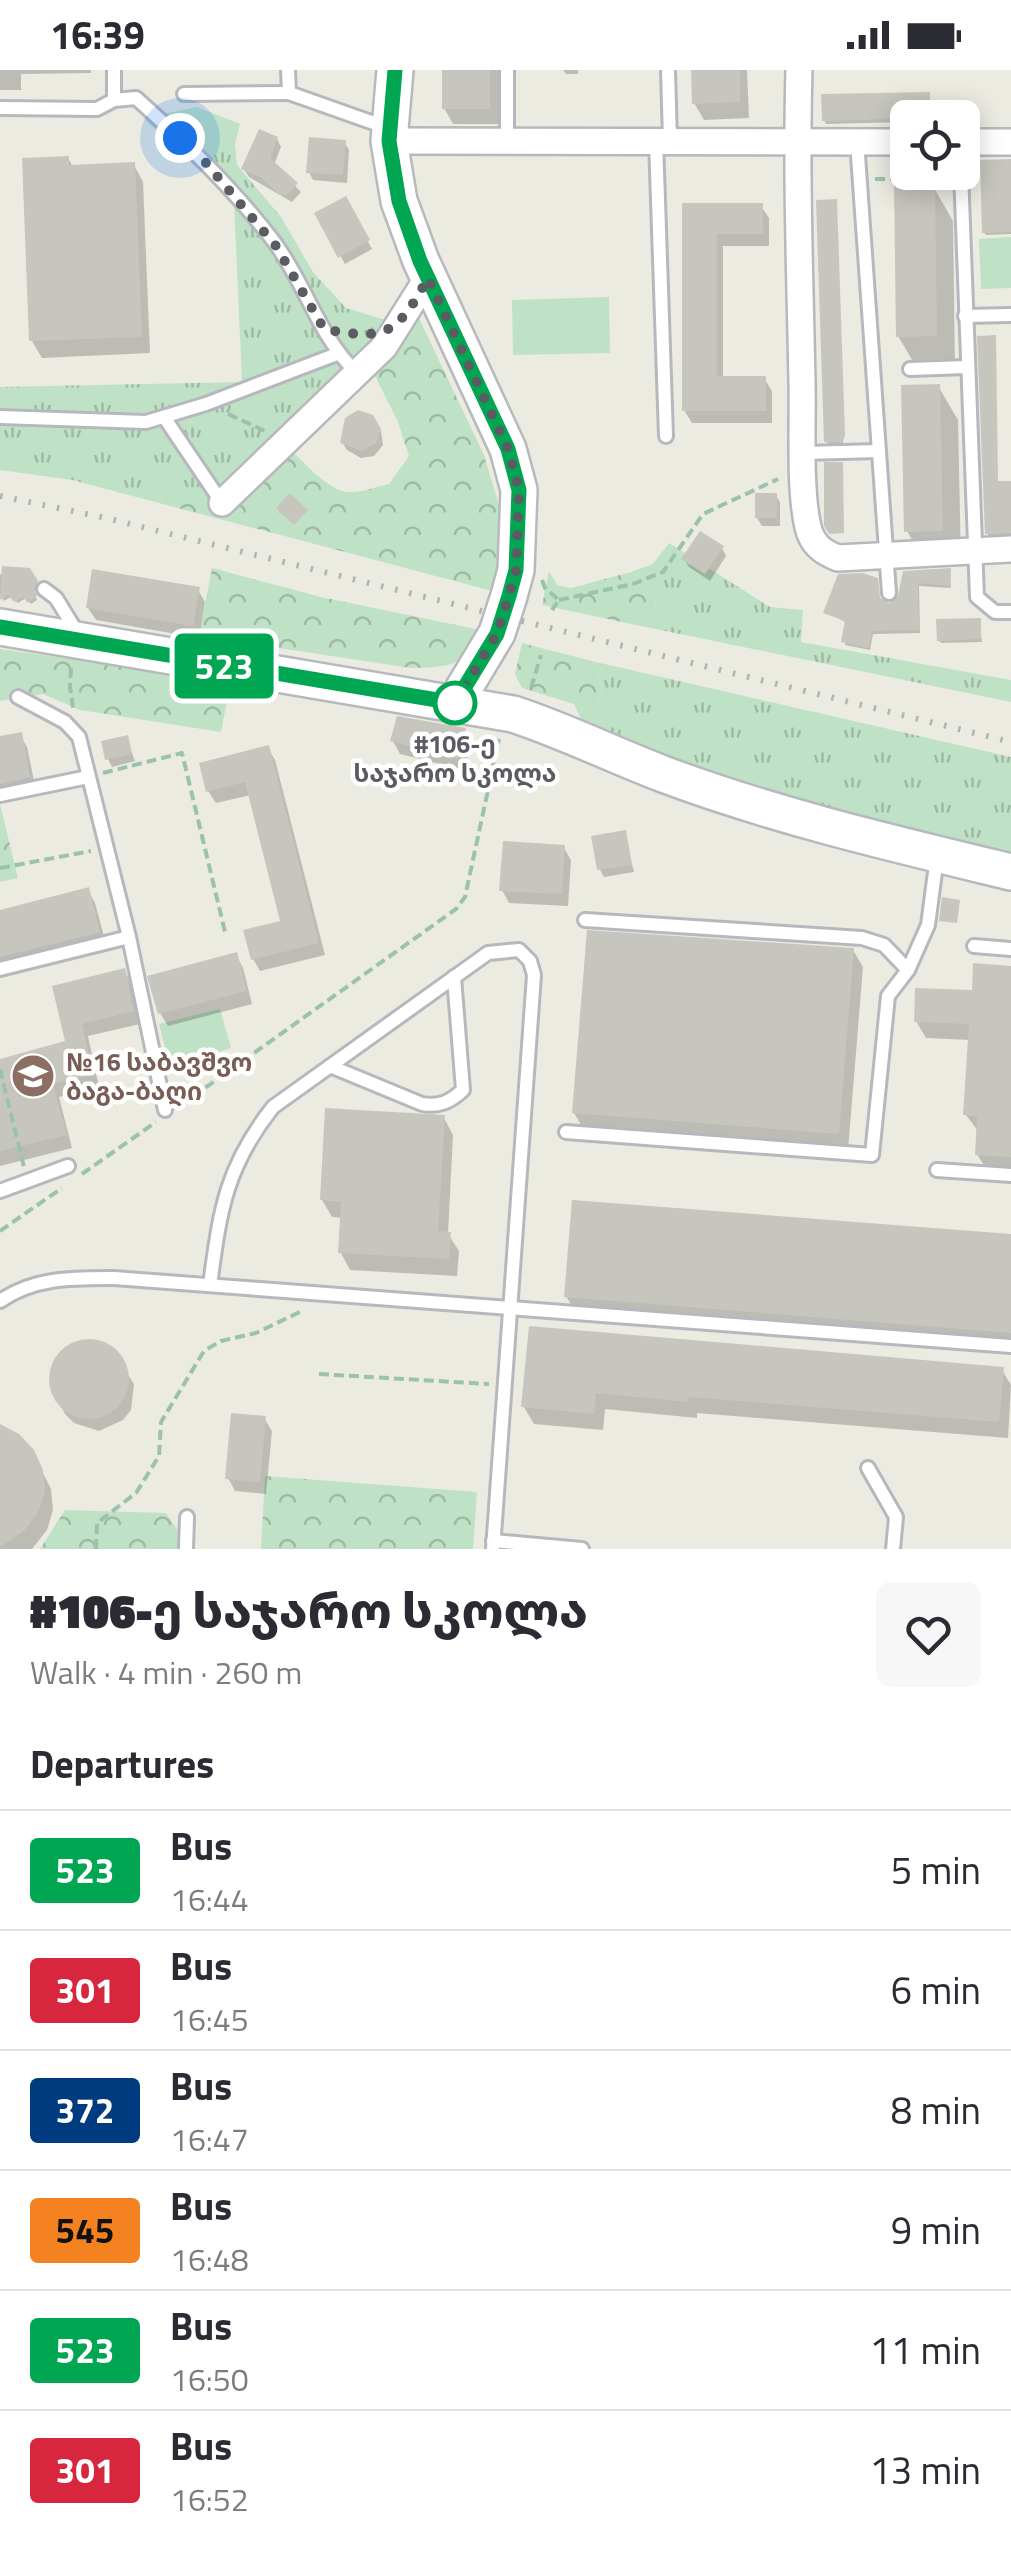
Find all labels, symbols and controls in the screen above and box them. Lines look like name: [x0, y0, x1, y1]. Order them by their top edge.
text: 16:39: [50, 6, 145, 64]
map controls: [890, 100, 980, 190]
button: locate: [890, 100, 980, 190]
your location: [155, 113, 205, 163]
line badge: 523: [166, 634, 282, 698]
text: 523: [195, 639, 253, 693]
marker: #106-ე საჯარო სკოლა: [434, 682, 476, 724]
place label: #106-ე საჯარო სკოლა: [354, 725, 556, 792]
place label: №16 საბავშვო ბაგა-ბაღი: [66, 1043, 252, 1110]
school or university icon: №16 საბავშვო ბაგა-ბაღი: [10, 1053, 56, 1099]
text: #106-ე საჯარო სკოლა: [30, 1574, 588, 1647]
button: heart: [876, 1582, 981, 1687]
text: Walk · 4 min · 260 m: [30, 1648, 302, 1696]
text: Departures: [30, 1735, 214, 1793]
text: Bus: [170, 1817, 232, 1875]
text: 5 min: [891, 1841, 981, 1899]
text: 523: [56, 1843, 114, 1897]
text: 16:44: [170, 1875, 249, 1923]
text: Bus: [170, 1937, 232, 1995]
text: 6 min: [891, 1961, 981, 2019]
text: 301: [56, 1963, 114, 2017]
text: 16:45: [170, 1995, 249, 2043]
text: Bus: [170, 2057, 232, 2115]
text: 8 min: [891, 2081, 981, 2139]
text: 372: [56, 2083, 114, 2137]
text: 16:47: [170, 2115, 249, 2163]
text: Bus: [170, 2177, 232, 2235]
text: 9 min: [891, 2201, 981, 2259]
text: 545: [56, 2203, 114, 2257]
text: 16:48: [170, 2235, 249, 2283]
text: Bus: [170, 2297, 232, 2355]
text: 11 min: [870, 2321, 981, 2379]
text: 523: [56, 2323, 114, 2377]
text: 16:50: [170, 2355, 249, 2403]
text: Bus: [170, 2417, 232, 2475]
text: 13 min: [870, 2441, 981, 2499]
text: 301: [56, 2443, 114, 2497]
text: 16:52: [170, 2475, 249, 2523]

